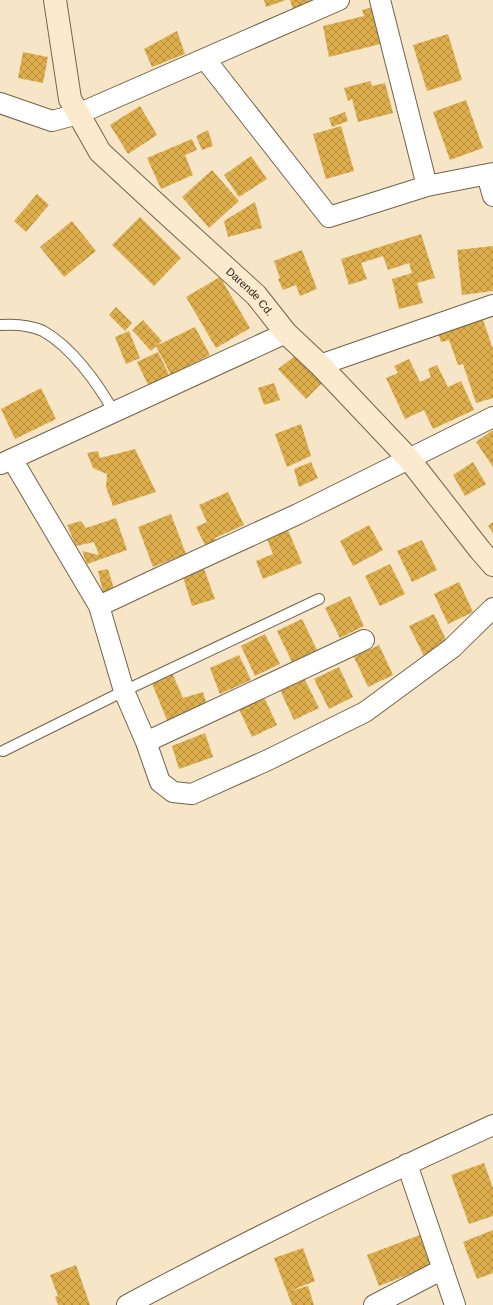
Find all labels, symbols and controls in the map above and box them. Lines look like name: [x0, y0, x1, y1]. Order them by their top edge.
street label: Darende Cd.: [224, 265, 276, 318]

